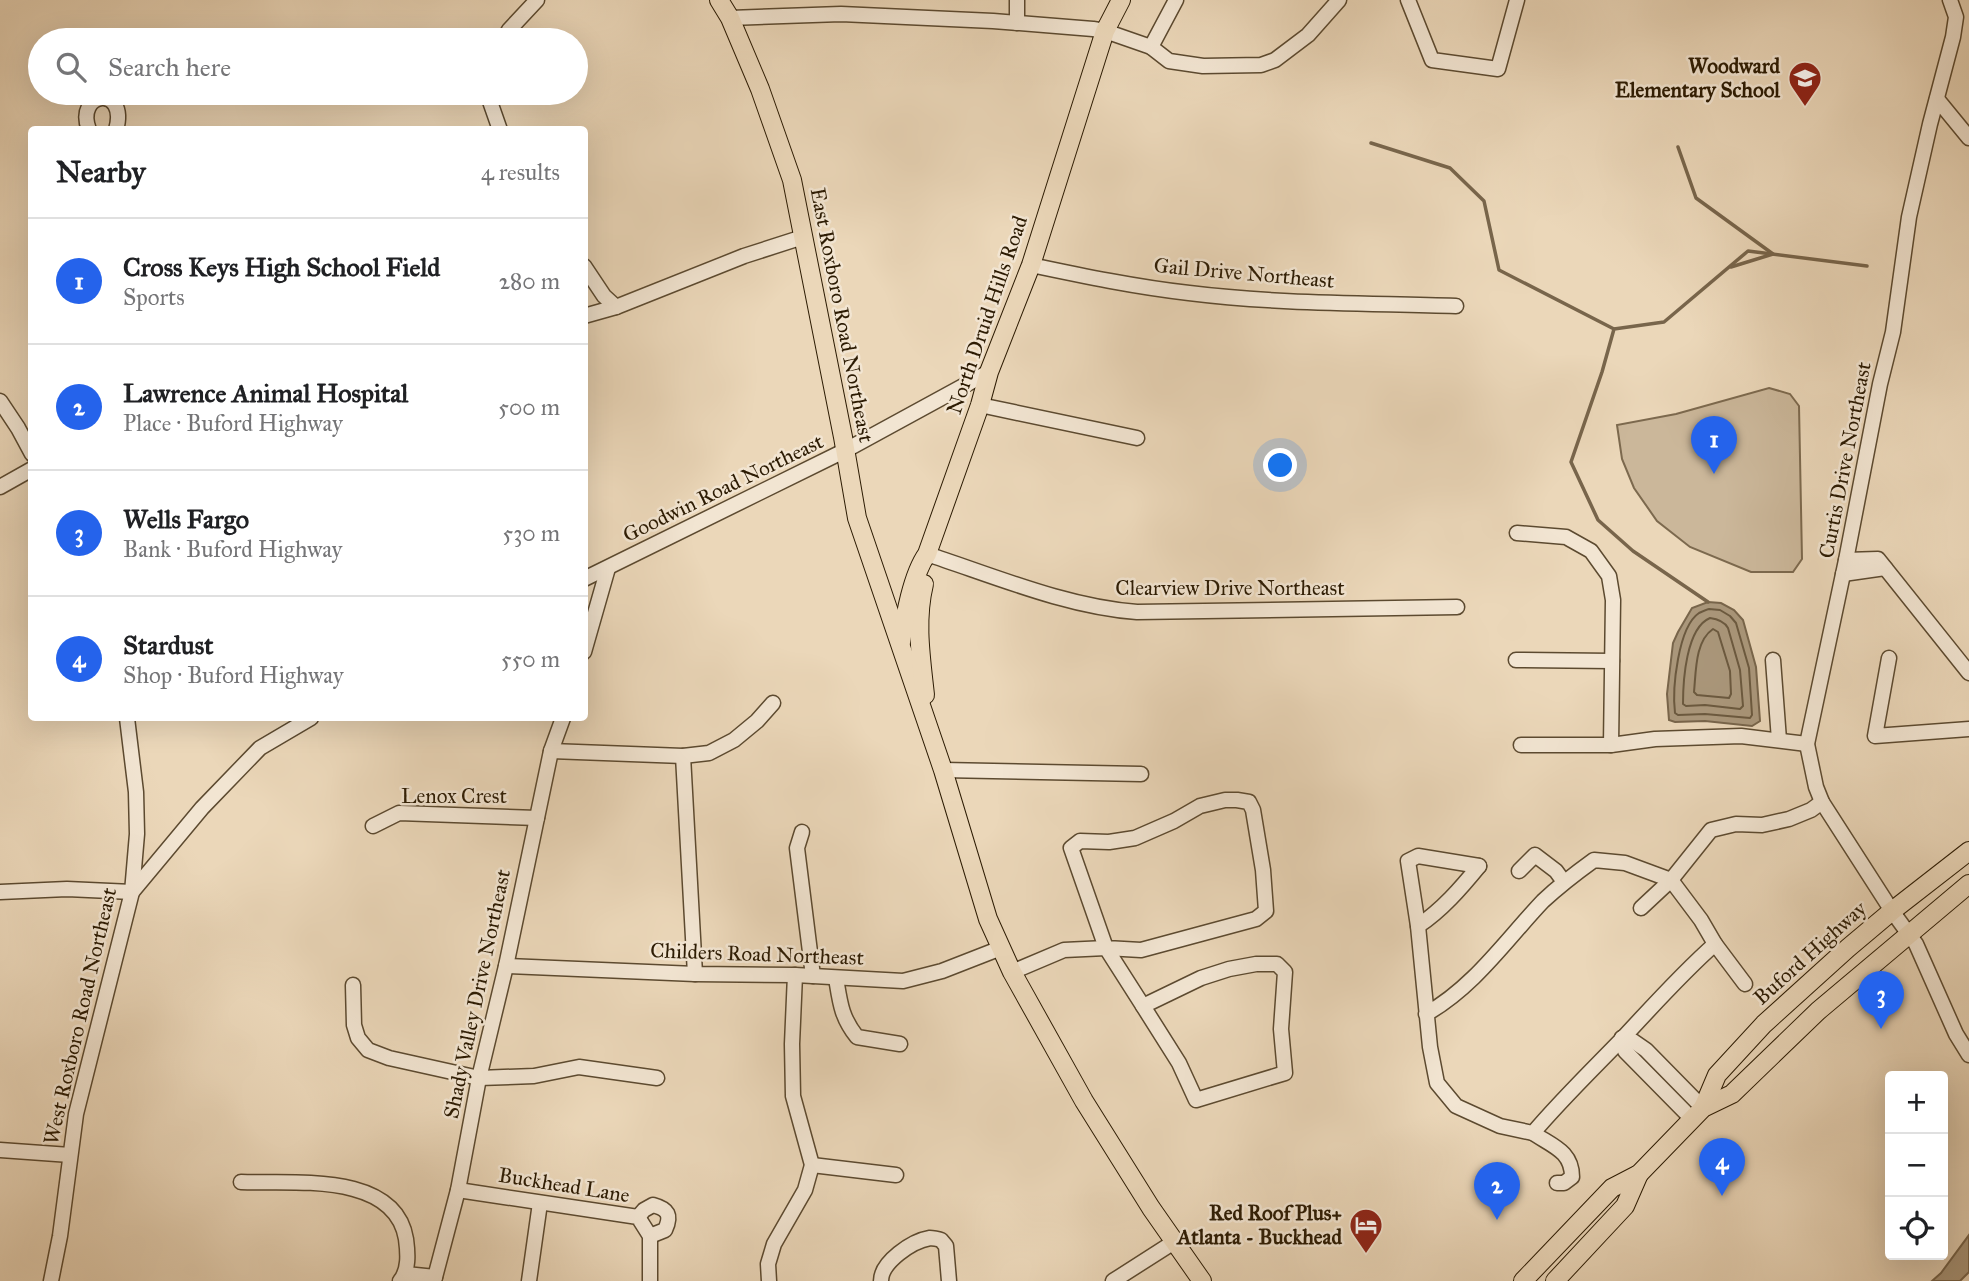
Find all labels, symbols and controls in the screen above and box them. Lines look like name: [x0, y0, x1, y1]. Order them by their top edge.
search box: [28, 28, 588, 105]
icon: search: [52, 48, 90, 86]
text: Search here: [108, 51, 231, 83]
place label: Woodward Elementary School: [1615, 53, 1781, 103]
school or university icon: Woodward Elementary School: [1786, 59, 1824, 108]
text: Nearby: [56, 154, 146, 190]
text: 4 results: [481, 158, 560, 186]
street label: East Roxboro Road Northeast: [805, 185, 880, 445]
street label: North Druid Hills Road: [941, 212, 1033, 418]
text: Cross Keys High School Field: [123, 251, 440, 283]
street label: Gail Drive Northeast: [1153, 252, 1336, 294]
text: 1: [74, 267, 84, 295]
text: 280 m: [499, 267, 560, 295]
text: Sports: [123, 283, 185, 311]
street label: Curtis Drive Northeast: [1813, 359, 1877, 560]
text: Lawrence Animal Hospital: [123, 377, 408, 409]
text: 2: [73, 393, 85, 421]
text: 500 m: [498, 393, 560, 421]
text: Place · Buford Highway: [123, 409, 343, 437]
pin: 1: [1691, 416, 1737, 474]
street label: Goodwin Road Northeast: [619, 428, 828, 548]
your location: [1263, 448, 1297, 482]
text: Wells Fargo: [123, 503, 249, 535]
text: 3: [74, 519, 84, 547]
text: 530 m: [502, 519, 560, 547]
text: Bank · Buford Highway: [123, 535, 342, 563]
street label: Clearview Drive Northeast: [1115, 575, 1345, 601]
text: Stardust: [123, 629, 213, 661]
text: 4: [73, 645, 85, 673]
text: 550 m: [501, 645, 560, 673]
text: Shop · Buford Highway: [123, 661, 344, 689]
street label: Lenox Crest: [401, 783, 508, 809]
street label: Shady Valley Drive Northeast: [438, 866, 516, 1121]
street label: West Roxboro Road Northeast: [38, 884, 122, 1147]
street label: Buford Highway: [1748, 895, 1873, 1010]
street label: Childers Road Northeast: [650, 937, 865, 971]
pin: 3: [1858, 971, 1904, 1029]
map controls: [1885, 1071, 1948, 1260]
button: +: [1885, 1071, 1948, 1134]
button: −: [1885, 1134, 1948, 1197]
pin: 4: [1699, 1138, 1745, 1196]
street label: Buckhead Lane: [497, 1162, 632, 1208]
pin: 2: [1474, 1162, 1520, 1220]
button: locate: [1885, 1197, 1948, 1260]
place label: Red Roof Plus+ Atlanta - Buckhead: [1175, 1200, 1342, 1250]
hotel icon: Red Roof Plus+ Atlanta - Buckhead: [1347, 1206, 1385, 1255]

